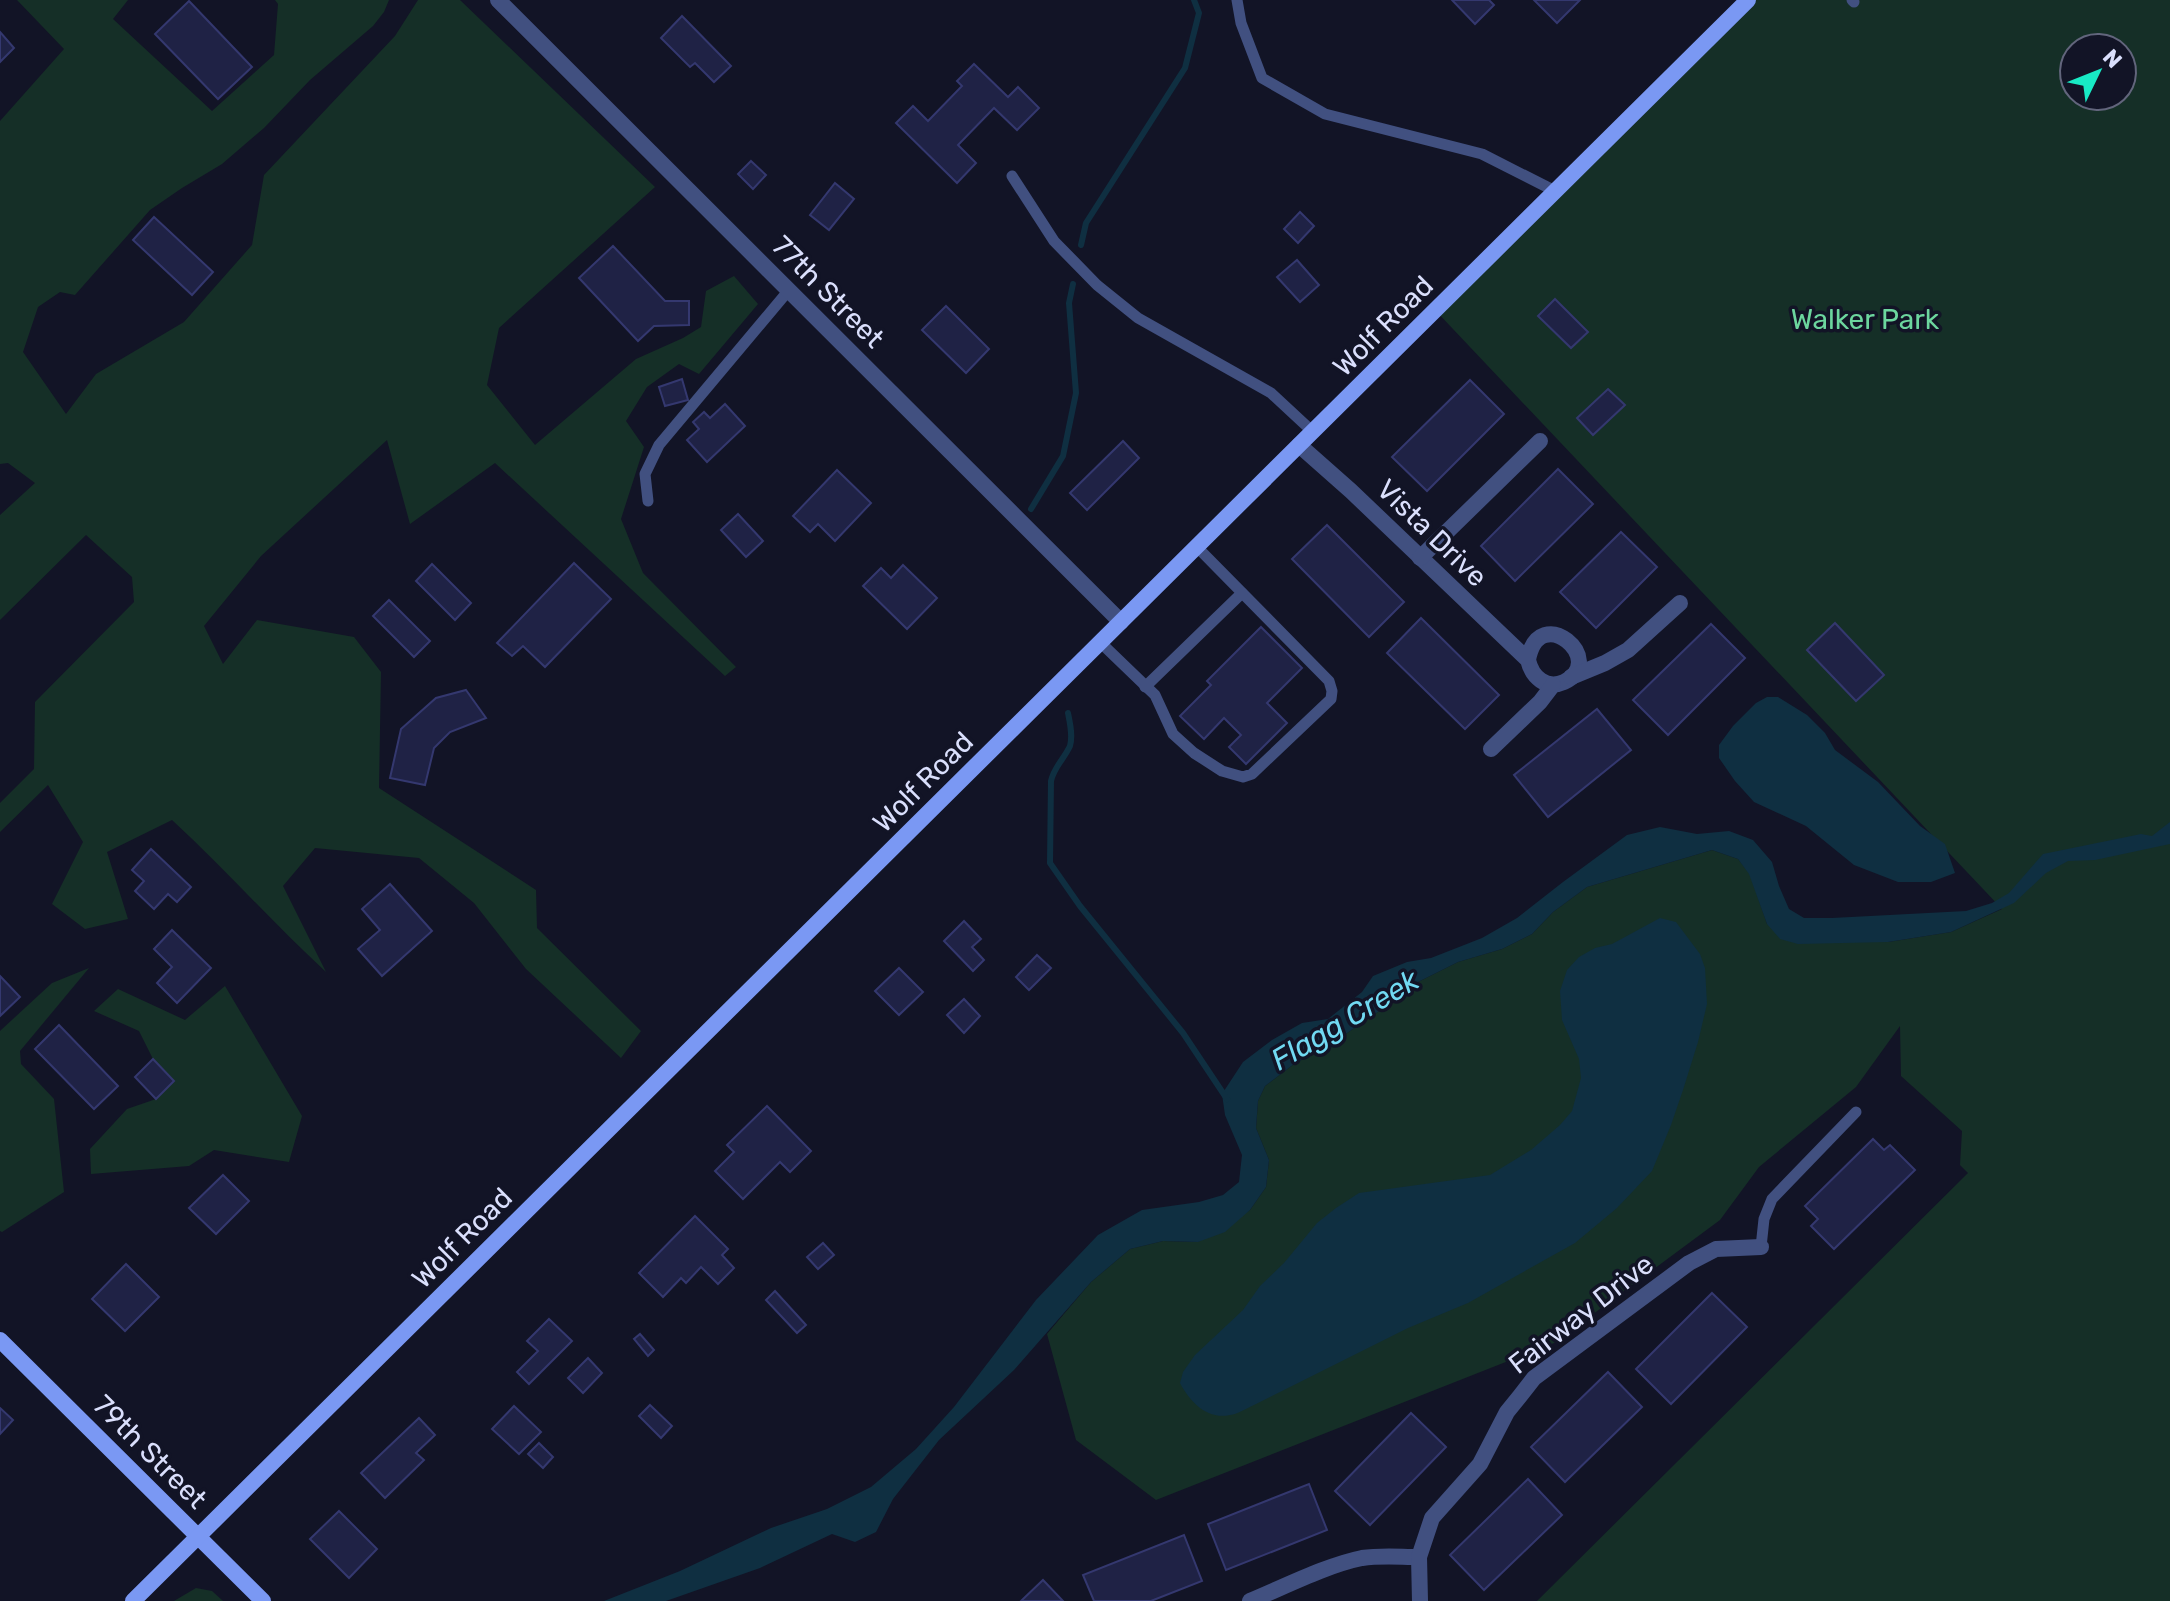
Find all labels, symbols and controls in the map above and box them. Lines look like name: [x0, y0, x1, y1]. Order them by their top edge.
north arrow: [2058, 32, 2138, 112]
text: N: [2097, 44, 2128, 74]
street label: 77th Street: [765, 229, 891, 355]
street label: Wolf Road: [1326, 269, 1440, 383]
park label: Walker Park: [1791, 303, 1940, 336]
street label: Vista Drive: [1370, 473, 1494, 593]
street label: Wolf Road: [866, 725, 980, 839]
water label: Flagg Creek: [1265, 962, 1426, 1078]
street label: Wolf Road: [405, 1181, 519, 1295]
street label: Fairway Drive: [1502, 1247, 1660, 1381]
street label: 79th Street: [86, 1388, 214, 1516]

